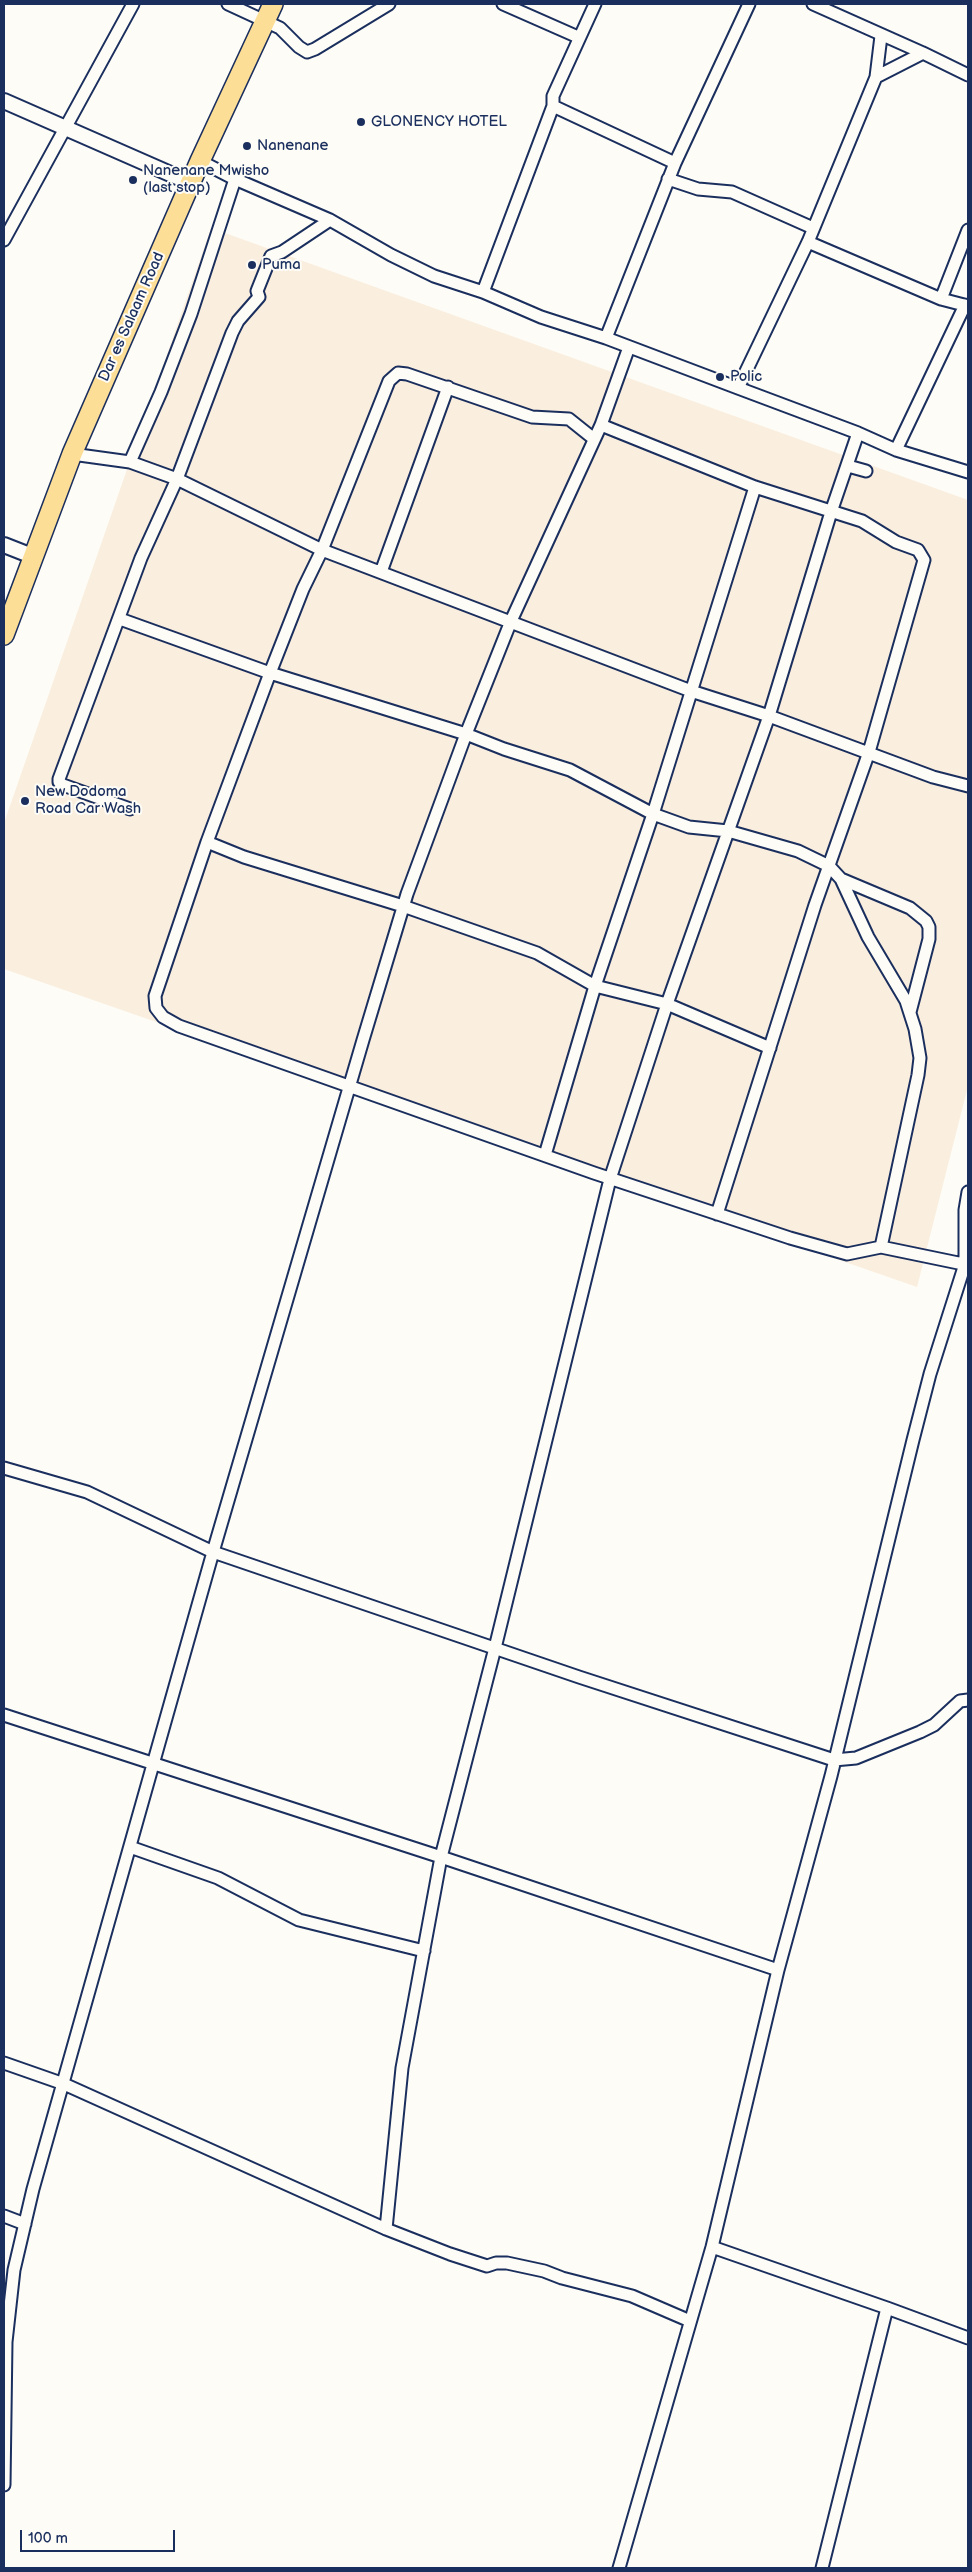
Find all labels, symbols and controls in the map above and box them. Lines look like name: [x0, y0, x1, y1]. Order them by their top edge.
place label: GLONENCY HOTEL: [371, 113, 507, 131]
marker: GLONENCY HOTEL: [355, 116, 367, 128]
place label: Nanenane: [257, 137, 328, 155]
marker: Nanenane: [241, 140, 253, 152]
place label: Nanenane Mwisho (last stop): [143, 162, 269, 197]
marker: Nanenane Mwisho (last stop): [127, 174, 139, 186]
street label: Dar es Salaam Road: [95, 250, 169, 384]
place label: Puma: [262, 256, 301, 274]
marker: Puma: [246, 259, 258, 271]
place label: Polic: [730, 368, 762, 386]
marker: Polic: [714, 371, 726, 383]
place label: New Dodoma Road Car Wash: [35, 783, 141, 818]
marker: New Dodoma Road Car Wash: [19, 795, 31, 807]
scale bar: [22, 2520, 178, 2552]
text: 100 m: [28, 2529, 68, 2548]

